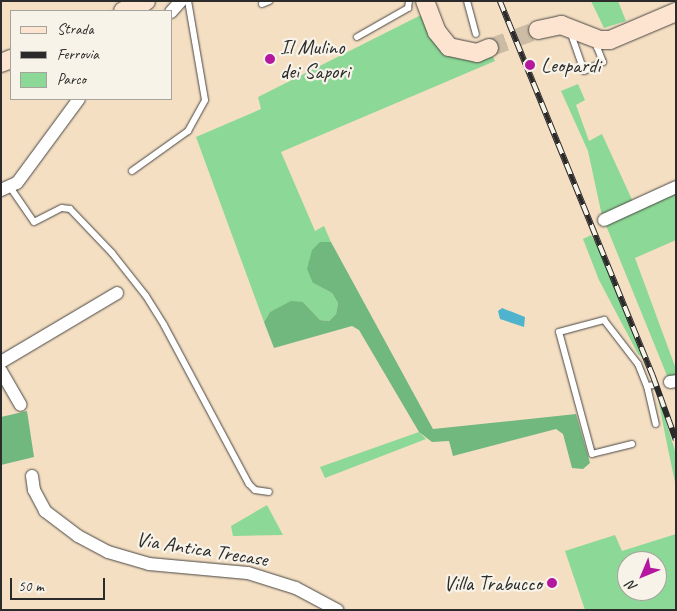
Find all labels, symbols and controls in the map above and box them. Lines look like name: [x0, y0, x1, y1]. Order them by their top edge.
legend: [10, 10, 172, 100]
text: Strada: [57, 20, 93, 39]
place label: Il Mulino dei Sapori: [280, 34, 350, 84]
text: Ferrovia: [57, 45, 99, 64]
place label: Leopardi: [541, 52, 600, 78]
marker: Il Mulino dei Sapori: [264, 53, 276, 65]
marker: Leopardi: [523, 58, 537, 72]
text: Parco: [57, 70, 86, 89]
street label: Via Antica Trecase: [135, 526, 269, 572]
north arrow: [617, 551, 667, 601]
scale bar: [12, 568, 108, 600]
place label: Villa Trabucco: [443, 570, 542, 596]
text: 50 m: [18, 577, 44, 596]
marker: Villa Trabucco: [546, 577, 558, 589]
text: N: [623, 577, 641, 595]

